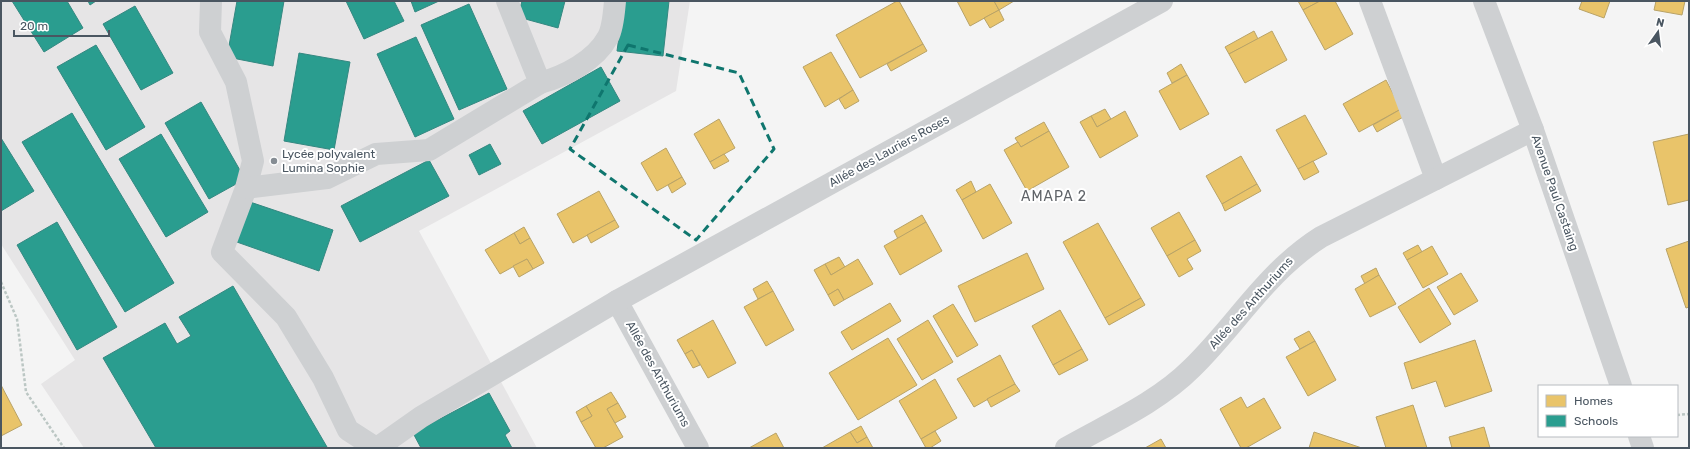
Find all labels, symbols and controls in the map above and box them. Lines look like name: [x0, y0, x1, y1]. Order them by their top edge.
scale bar: [14, 12, 109, 38]
north arrow: [1638, 12, 1678, 52]
text: N: [1655, 16, 1666, 30]
text: 20 m: [20, 19, 48, 33]
street label: Allée des Lauriers Roses: [826, 112, 952, 190]
street label: Avenue Paul Castaing: [1529, 133, 1581, 253]
place label: Lycée polyvalent Lumina Sophie: [282, 147, 375, 175]
marker: Lycée polyvalent Lumina Sophie: [269, 156, 279, 166]
district label: AMAPA 2: [1021, 188, 1087, 205]
street label: Allée des Anthuriums: [1206, 254, 1296, 352]
street label: Allée des Anthuriums: [623, 319, 693, 429]
legend: [1538, 385, 1678, 437]
text: Homes: [1574, 394, 1613, 408]
text: Schools: [1574, 414, 1618, 428]

